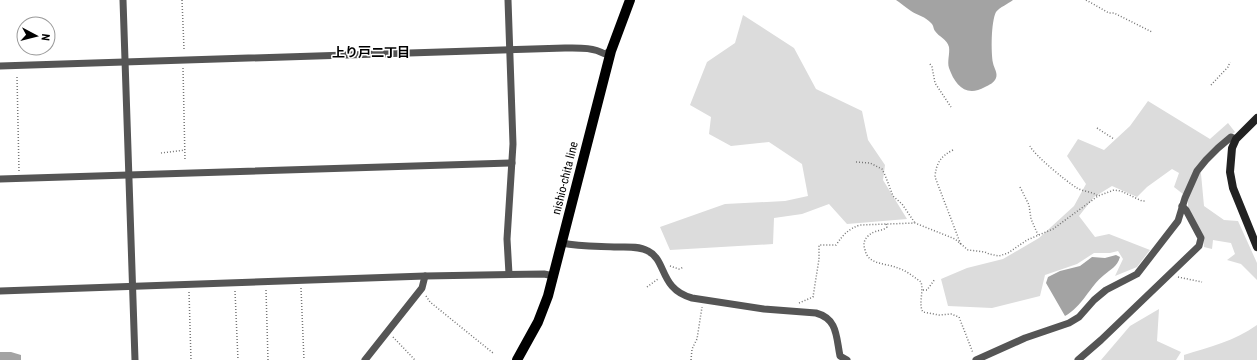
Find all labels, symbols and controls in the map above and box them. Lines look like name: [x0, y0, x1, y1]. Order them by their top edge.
north arrow: [16, 16, 56, 56]
text: N: [39, 33, 52, 42]
district label: 上り戸二丁目: [332, 45, 410, 60]
street label: nishio-chita line: [549, 140, 581, 216]

